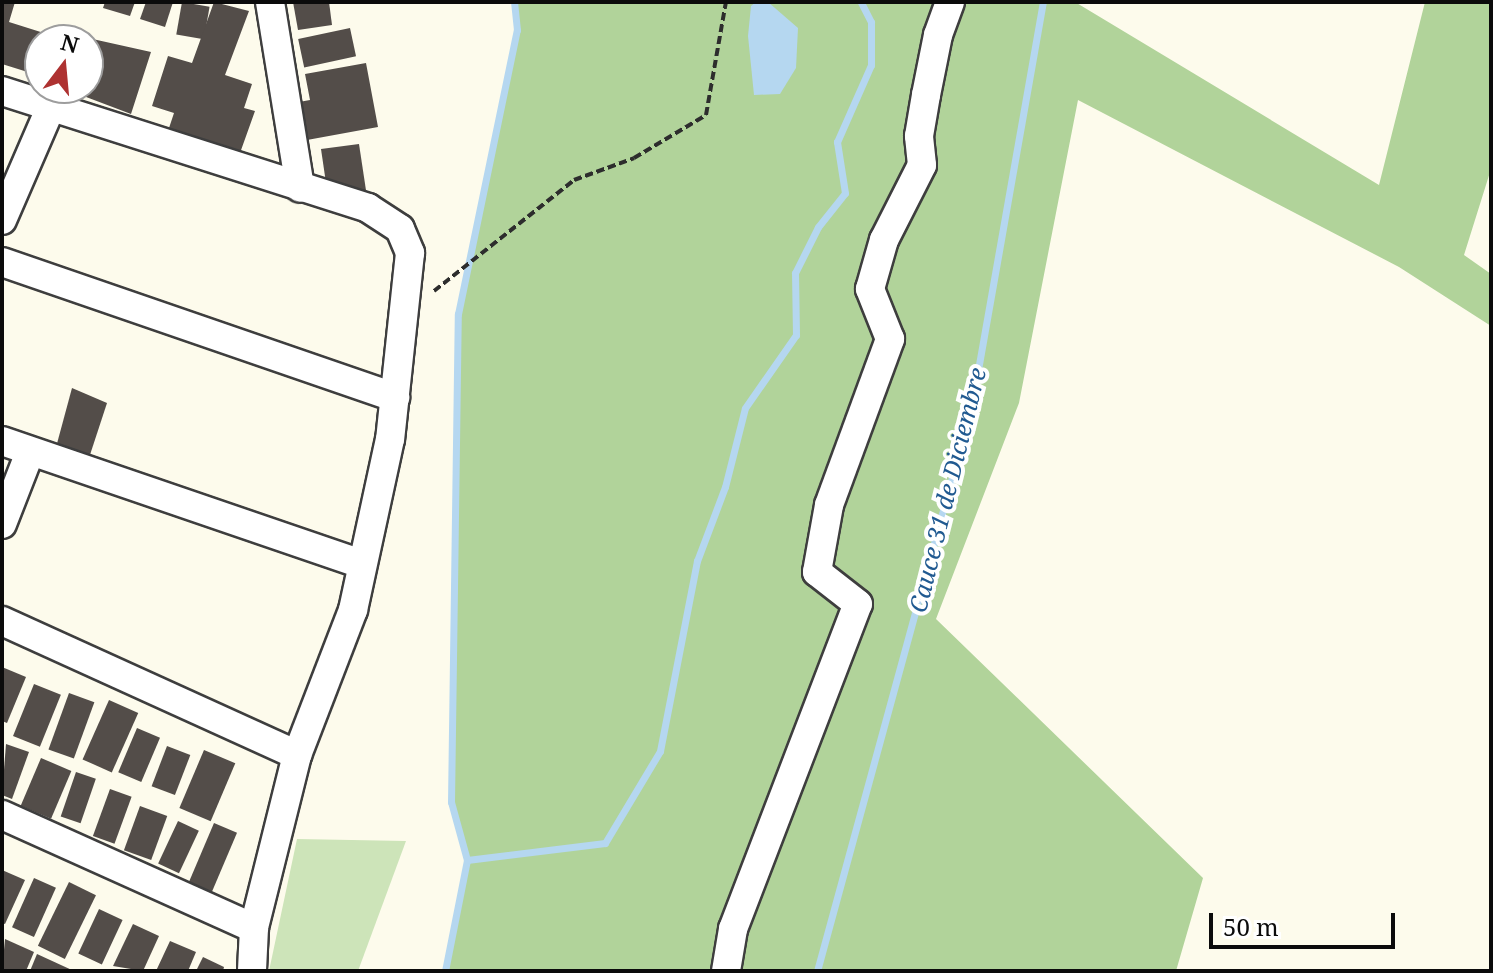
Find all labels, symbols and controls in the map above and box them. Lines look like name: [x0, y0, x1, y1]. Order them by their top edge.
north arrow: [24, 24, 104, 104]
text: N: [58, 26, 83, 60]
water label: Cauce 31 de Diciembre: [903, 365, 991, 615]
scale bar: [1213, 897, 1399, 947]
text: 50 m: [1223, 910, 1279, 943]

